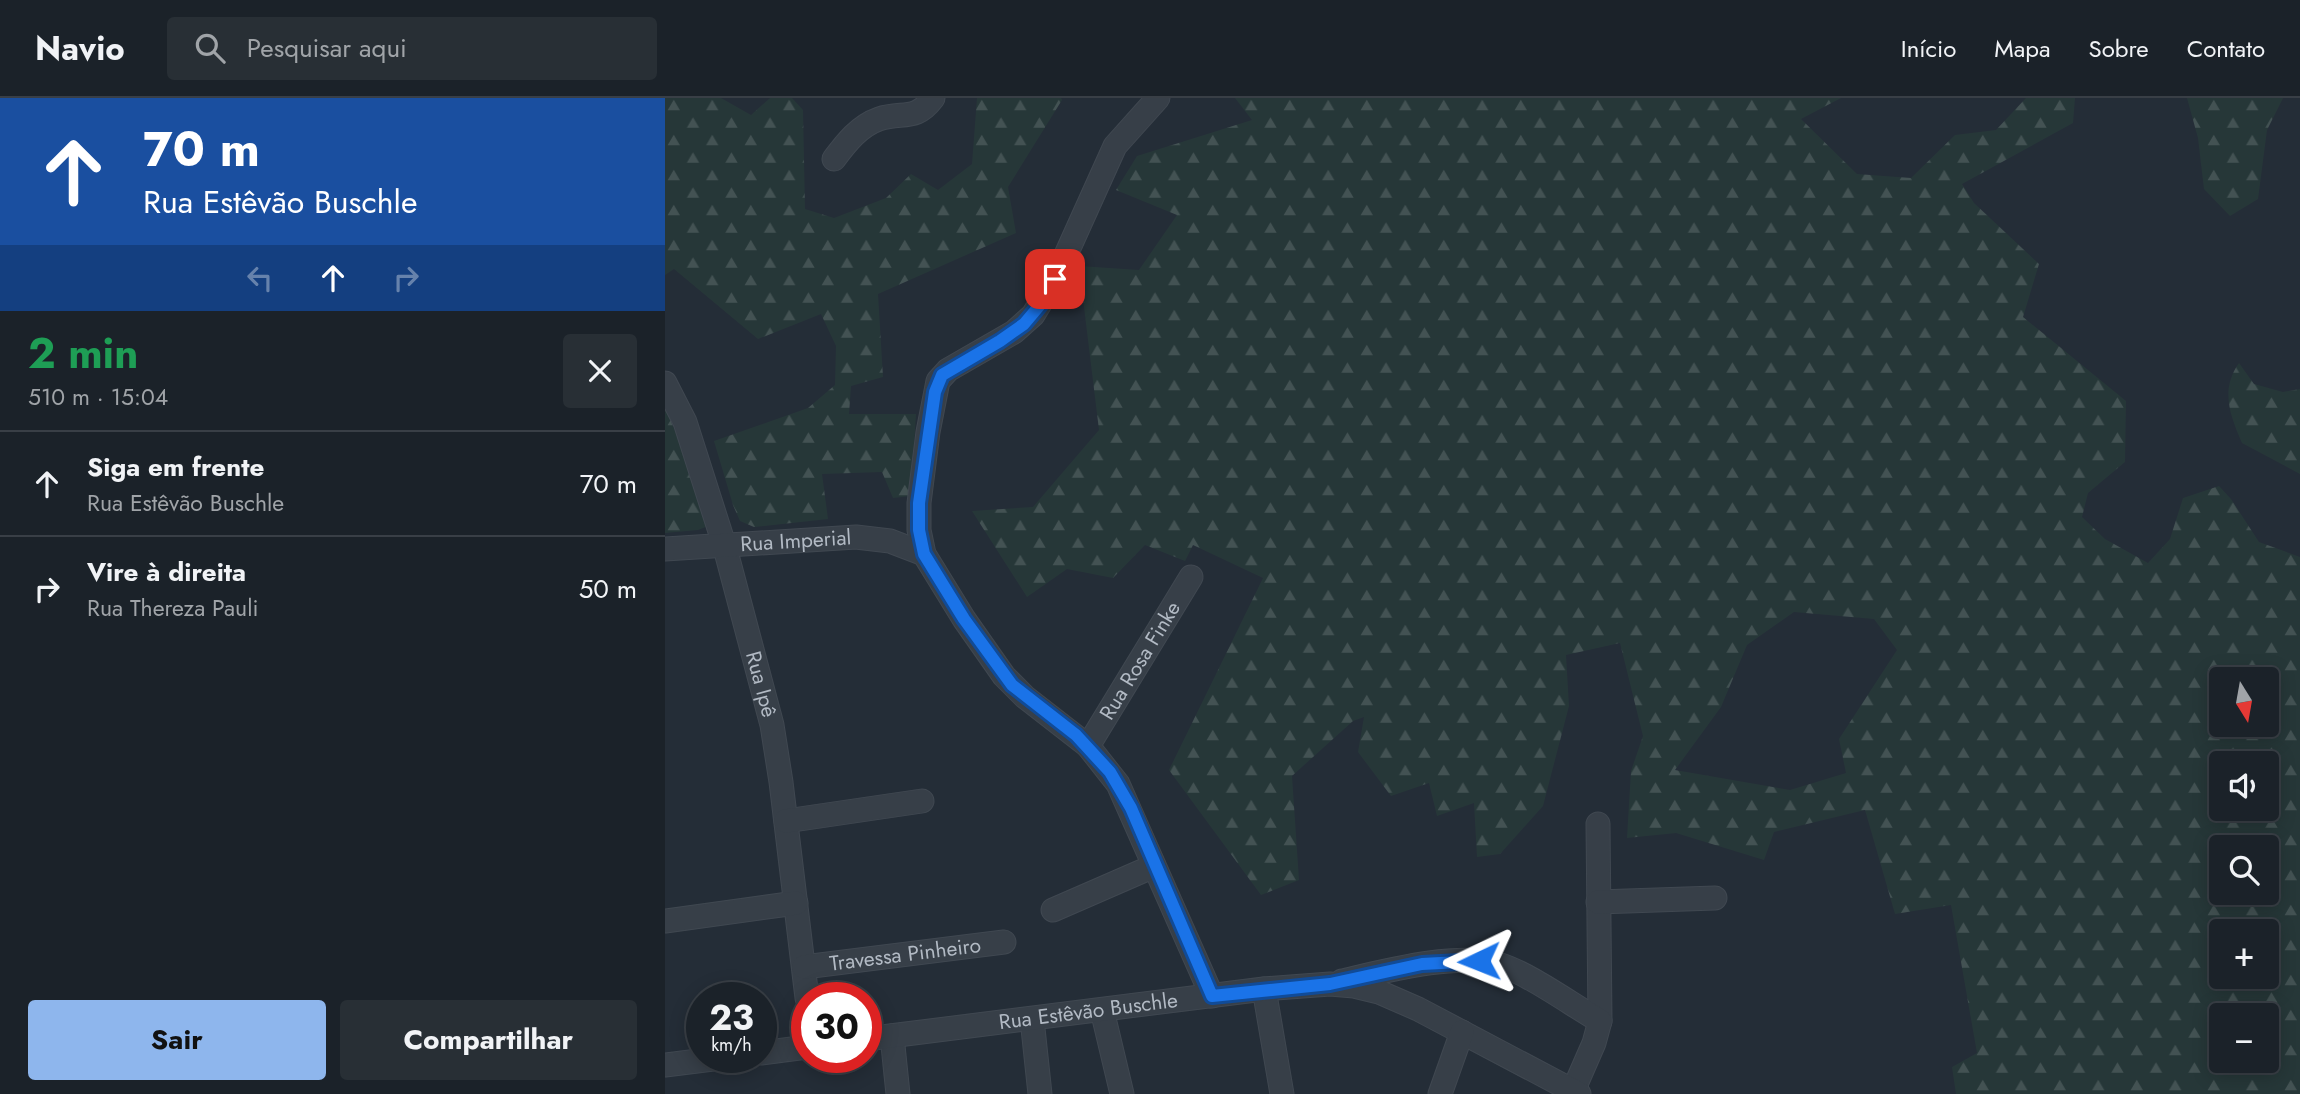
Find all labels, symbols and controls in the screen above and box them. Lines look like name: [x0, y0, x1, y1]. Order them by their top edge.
search box: [167, 17, 657, 80]
text: Navio: [35, 25, 125, 72]
icon: search: [191, 29, 229, 67]
text: Pesquisar aqui: [247, 29, 407, 67]
text: Início: [1901, 31, 1956, 66]
text: Mapa: [1994, 31, 2051, 66]
text: Sobre: [2089, 31, 2149, 66]
text: Contato: [2187, 31, 2265, 66]
text: 70 m: [143, 114, 260, 184]
icon: ahead: [28, 126, 119, 217]
text: Rua Estêvão Buschle: [143, 179, 417, 225]
pin: [1025, 249, 1085, 309]
icon: left: [241, 259, 279, 297]
icon: ahead: [314, 259, 352, 297]
icon: right: [387, 259, 425, 297]
icon: arrive: [1036, 260, 1074, 298]
text: 2 min: [28, 323, 138, 384]
button: close: [563, 334, 637, 408]
text: 510 m · 15:04: [28, 380, 168, 414]
text: Siga em frente: [87, 448, 264, 486]
icon: ahead: [28, 465, 66, 503]
text: 70 m: [580, 465, 637, 503]
text: Rua Estêvão Buschle: [87, 486, 284, 520]
street label: Rua Imperial: [739, 522, 852, 559]
text: Vire à direita: [87, 553, 246, 591]
icon: right: [28, 570, 66, 608]
text: 50 m: [579, 570, 637, 608]
text: Rua Thereza Pauli: [87, 591, 258, 625]
street label: Rua Rosa Finke: [1092, 595, 1188, 726]
street label: Rua Ipê: [738, 648, 784, 721]
north arrow: [2209, 667, 2279, 737]
map controls: [2209, 667, 2279, 1073]
button: sound: [2209, 751, 2279, 821]
button: search: [2209, 835, 2279, 905]
button: +: [2209, 919, 2279, 989]
position arrow: [1442, 924, 1516, 998]
street label: Travessa Pinheiro: [828, 930, 983, 979]
speed limit sign: 30: [791, 982, 882, 1073]
street label: Rua Estêvão Buschle: [997, 985, 1180, 1037]
text: 23: [709, 993, 754, 1043]
button: Sair: [28, 1000, 326, 1080]
button: Compartilhar: [340, 1000, 637, 1080]
button: −: [2209, 1003, 2279, 1073]
text: km/h: [711, 1032, 752, 1058]

